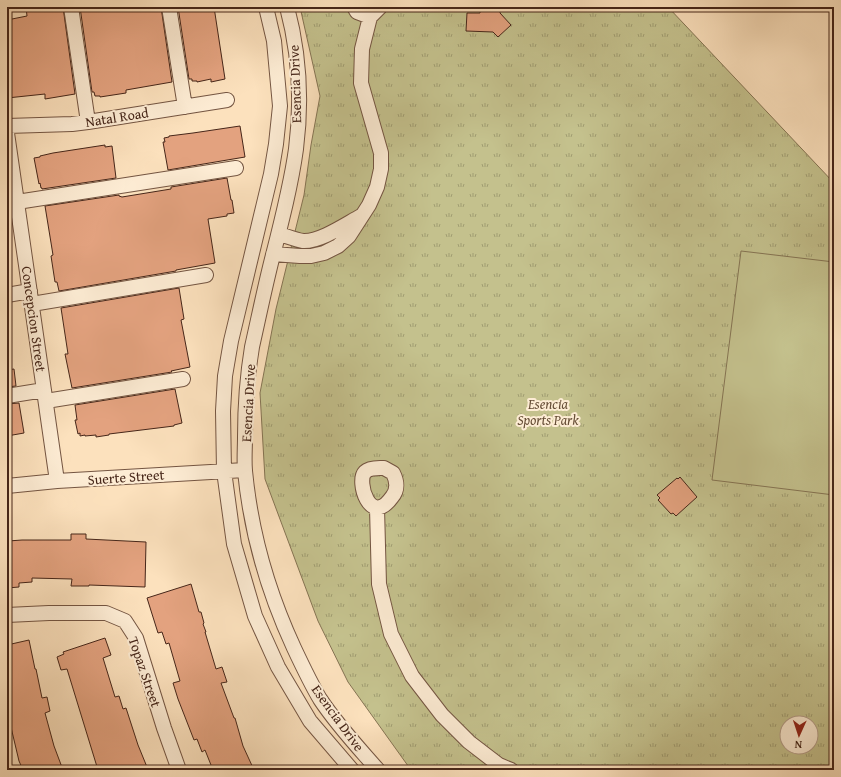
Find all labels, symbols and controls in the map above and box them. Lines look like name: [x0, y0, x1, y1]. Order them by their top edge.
street label: Esencia Drive: [284, 44, 306, 123]
street label: Natal Road: [84, 102, 151, 132]
street label: Concepcion Street: [17, 265, 51, 373]
street label: Esencia Drive: [236, 363, 260, 443]
park label: Esencia Sports Park: [517, 394, 579, 430]
street label: Suerte Street: [87, 464, 165, 490]
street label: Topaz Street: [124, 634, 166, 710]
street label: Esencia Drive: [307, 680, 369, 756]
north arrow: [779, 715, 819, 755]
text: N: [794, 737, 803, 753]

